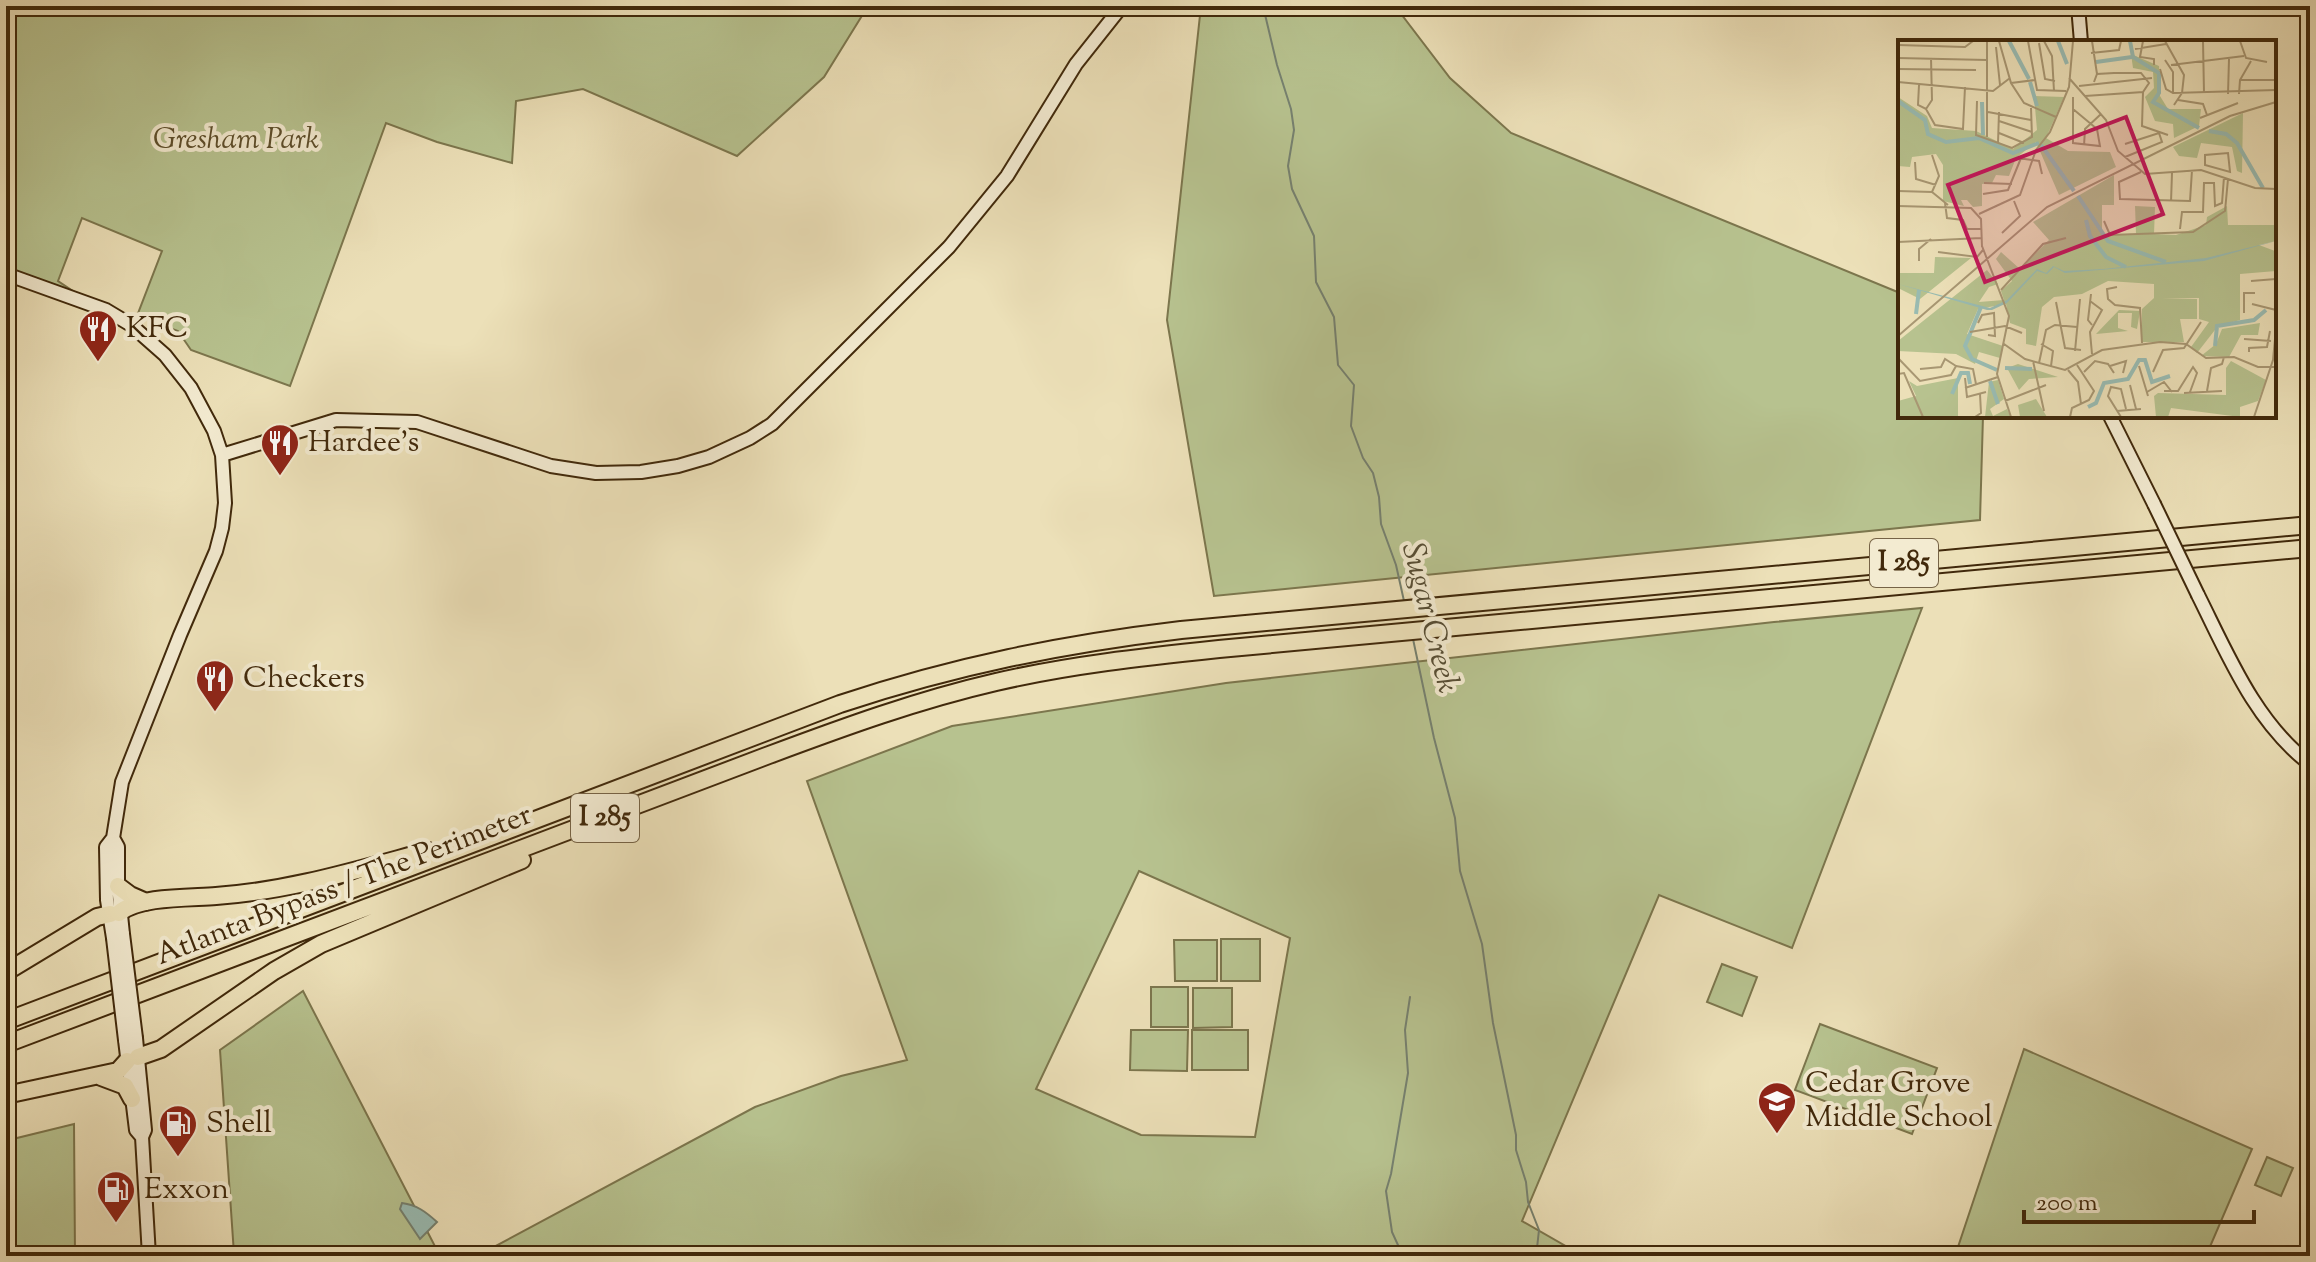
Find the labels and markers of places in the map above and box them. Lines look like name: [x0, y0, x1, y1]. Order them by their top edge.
restaurant icon: KFC: [77, 308, 119, 363]
place label: KFC: [126, 308, 189, 351]
restaurant icon: Hardee's: [259, 422, 301, 477]
place label: Hardee's: [308, 422, 419, 465]
restaurant icon: Checkers: [194, 658, 236, 713]
place label: Checkers: [243, 658, 365, 701]
place label: Cedar Grove Middle School: [1805, 1063, 1993, 1140]
school or university icon: Cedar Grove Middle School: [1756, 1080, 1798, 1135]
fuel station icon: Shell: [157, 1103, 199, 1158]
place label: Shell: [206, 1103, 272, 1146]
fuel station icon: Exxon: [95, 1169, 137, 1224]
place label: Exxon: [144, 1169, 229, 1212]

